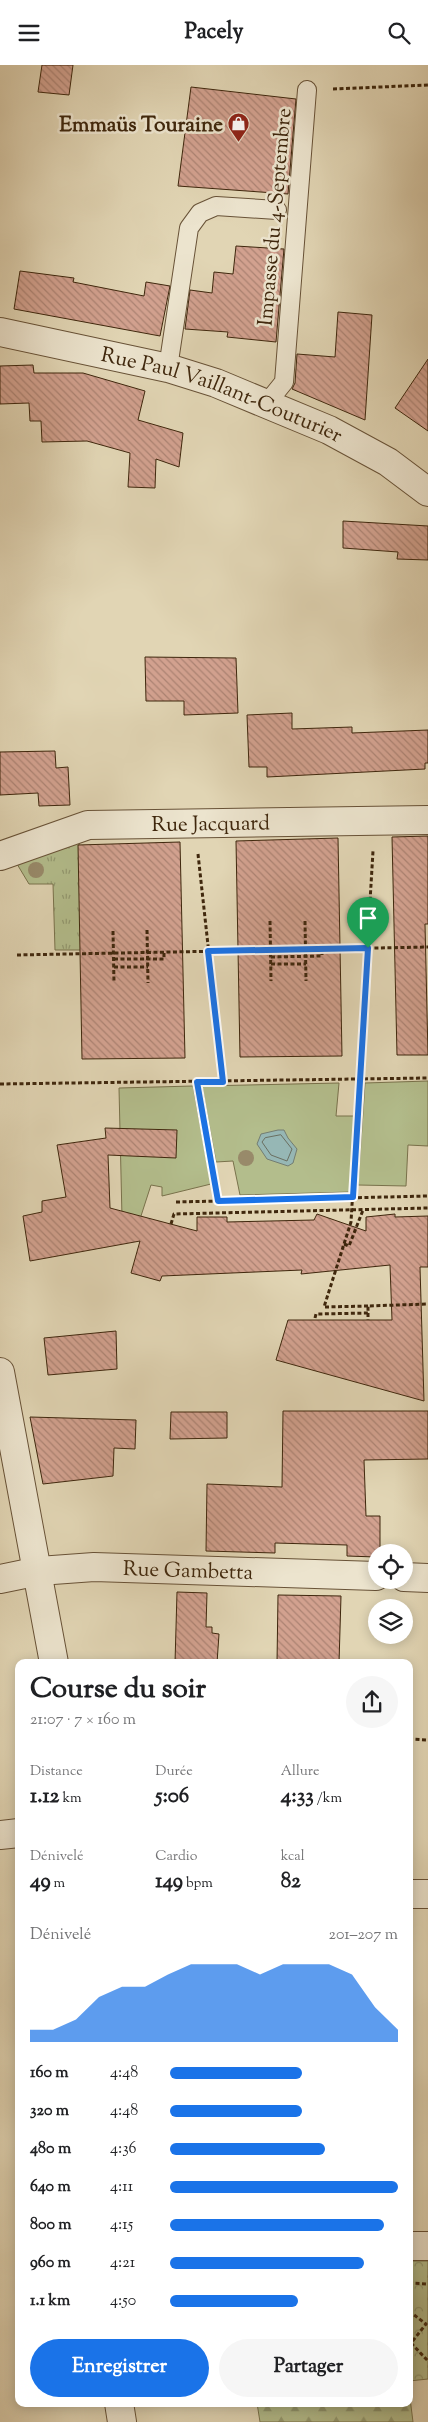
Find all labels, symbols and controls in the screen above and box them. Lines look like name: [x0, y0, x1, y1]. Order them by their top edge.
text: Pacely: [185, 17, 243, 49]
icon: menu: [15, 19, 43, 47]
icon: search: [385, 19, 413, 47]
street label: Impasse du 4-Septembre: [252, 107, 300, 327]
place label: Emmaüs Touraine: [59, 111, 223, 141]
shop icon: Emmaüs Touraine: [227, 112, 251, 143]
street label: Rue Paul Vaillant-Couturier: [98, 341, 347, 452]
street label: Rue Jacquard: [151, 809, 270, 841]
pin: [347, 897, 389, 948]
icon: arrive: [354, 904, 382, 932]
map controls: [368, 1544, 413, 1644]
button: locate: [368, 1544, 413, 1589]
street label: Rue Gambetta: [122, 1555, 254, 1589]
button: layers: [368, 1599, 413, 1644]
text: Course du soir: [30, 1670, 206, 1710]
button: share: [346, 1676, 398, 1728]
text: 21:07 · 7 × 160 m: [30, 1709, 136, 1732]
text: Distance: [30, 1762, 83, 1782]
text: Durée: [155, 1762, 193, 1782]
text: Allure: [281, 1762, 320, 1782]
text: 1.12: [30, 1782, 59, 1812]
text: 5:06: [155, 1782, 189, 1812]
text: 4:33: [281, 1782, 314, 1812]
text: km: [59, 1789, 82, 1809]
text: /km: [314, 1789, 342, 1809]
text: Dénivelé: [30, 1847, 83, 1867]
text: Cardio: [155, 1847, 197, 1867]
text: kcal: [281, 1847, 305, 1867]
text: 49: [30, 1867, 51, 1897]
text: 149: [155, 1867, 183, 1897]
text: 82: [281, 1867, 301, 1897]
text: m: [51, 1874, 65, 1894]
text: bpm: [183, 1874, 213, 1894]
text: Dénivelé: [30, 1924, 91, 1947]
text: 201–207 m: [328, 1924, 398, 1947]
text: 160 m: [30, 2062, 69, 2085]
text: 4:48: [110, 2062, 138, 2085]
text: 320 m: [30, 2100, 69, 2123]
text: 4:48: [110, 2100, 138, 2123]
text: 480 m: [30, 2138, 71, 2161]
text: 4:36: [110, 2138, 137, 2161]
text: 640 m: [30, 2176, 71, 2199]
text: 4:11: [110, 2176, 133, 2199]
text: 800 m: [30, 2214, 72, 2237]
text: 4:15: [110, 2214, 133, 2237]
text: 960 m: [30, 2252, 71, 2275]
text: 4:21: [110, 2252, 135, 2275]
text: 1.1 km: [30, 2290, 70, 2313]
text: 4:50: [110, 2290, 136, 2313]
button: Enregistrer: [30, 2339, 209, 2397]
button: Partager: [219, 2339, 398, 2397]

